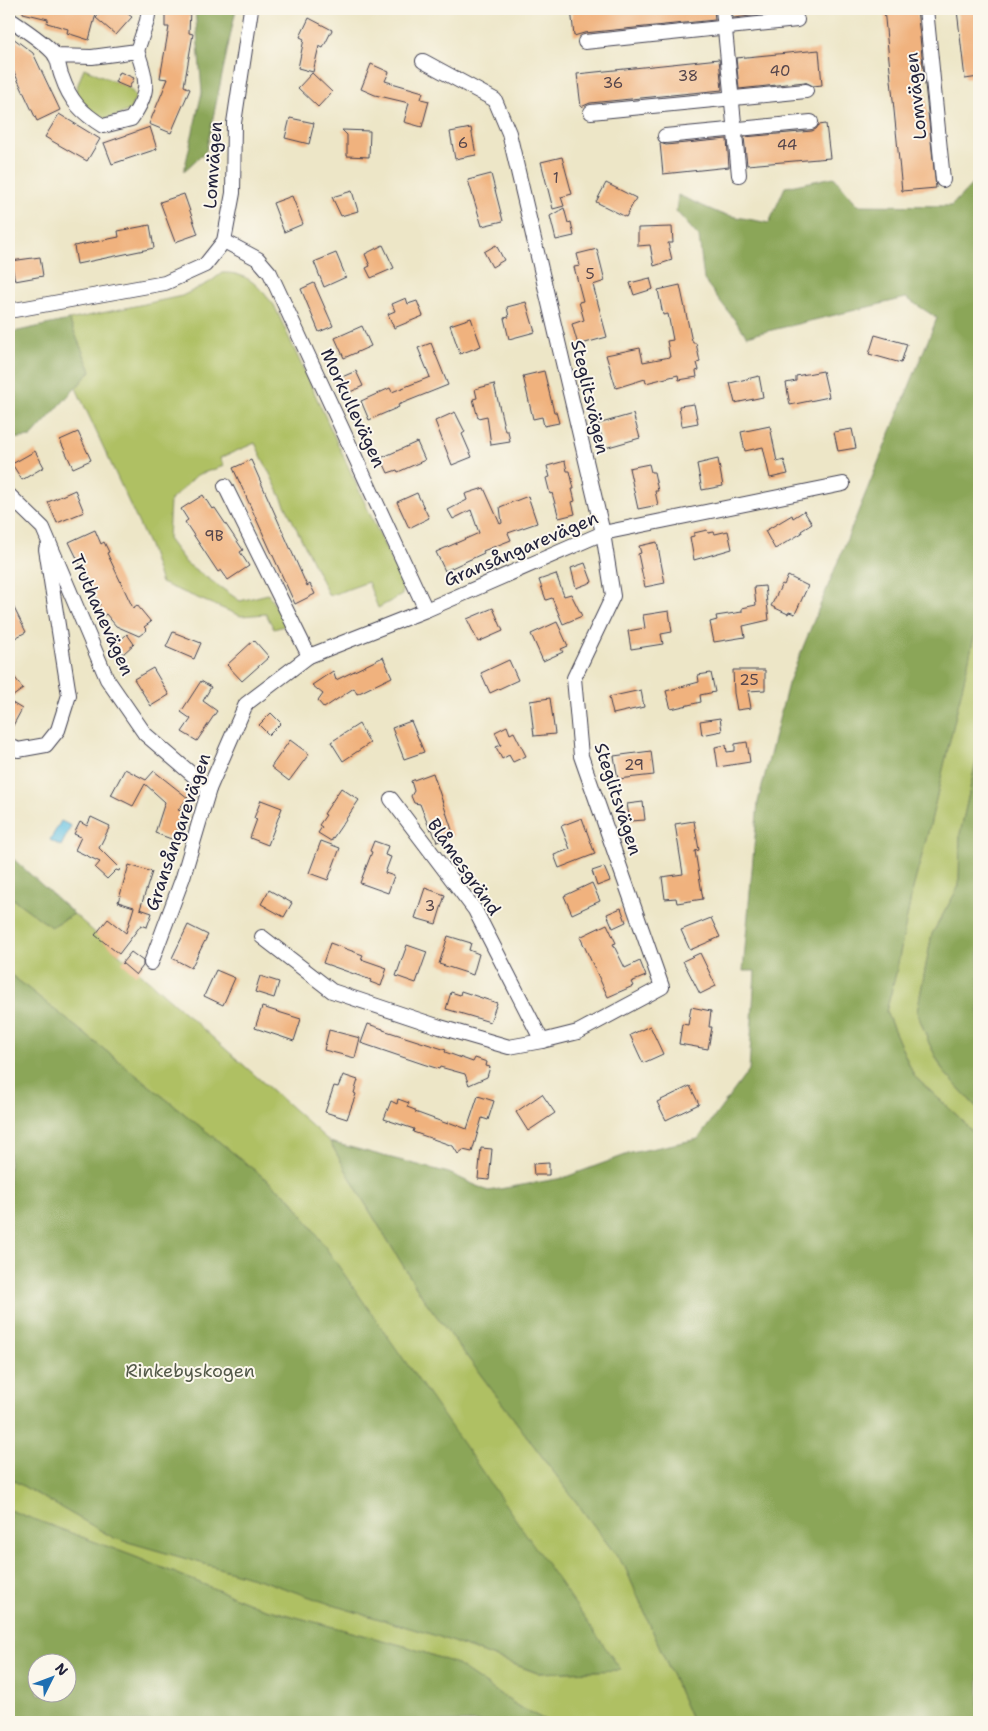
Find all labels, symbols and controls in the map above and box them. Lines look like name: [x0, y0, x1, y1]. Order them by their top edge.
street label: Lomvägen: [899, 51, 933, 141]
house number: 40: [770, 61, 790, 81]
house number: 38: [678, 66, 698, 86]
house number: 36: [603, 73, 623, 93]
street label: Lomvägen: [198, 120, 228, 210]
house number: 6: [458, 133, 468, 153]
house number: 44: [777, 135, 797, 155]
house number: 1: [553, 168, 559, 188]
house number: 5: [585, 264, 595, 284]
street label: Steglitsvägen: [565, 337, 615, 457]
street label: Morkullevägen: [315, 345, 391, 471]
street label: Gransångarevägen: [440, 506, 602, 592]
house number: 9B: [204, 526, 224, 546]
street label: Truthanevägen: [64, 550, 140, 680]
house number: 25: [739, 670, 759, 690]
street label: Steglitsvägen: [589, 740, 647, 858]
street label: Gransångarevägen: [140, 750, 216, 914]
house number: 29: [624, 755, 644, 775]
street label: Blåmesgränd: [422, 814, 506, 920]
house number: 3: [425, 896, 435, 916]
park label: Rinkebyskogen: [125, 1359, 255, 1383]
north arrow: [28, 1654, 78, 1704]
text: N: [51, 1659, 72, 1679]

